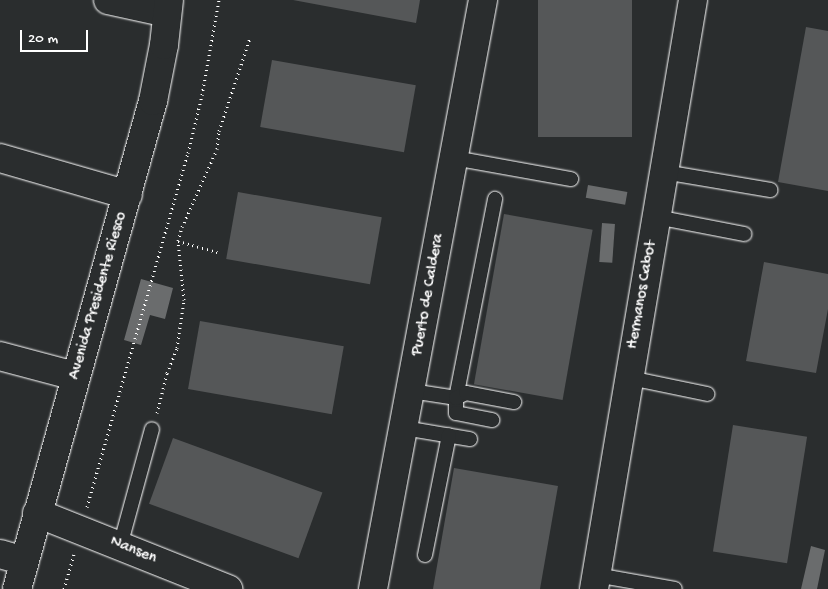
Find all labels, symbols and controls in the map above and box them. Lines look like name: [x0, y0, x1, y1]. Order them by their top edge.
scale bar: [22, 20, 90, 52]
text: 20 m: [28, 30, 58, 48]
street label: Avenida Presidente Riesco: [66, 210, 132, 382]
street label: Puerto de Caldera: [409, 232, 449, 358]
street label: Hermanos Cabot: [624, 239, 662, 351]
street label: Nansen: [107, 533, 159, 569]

